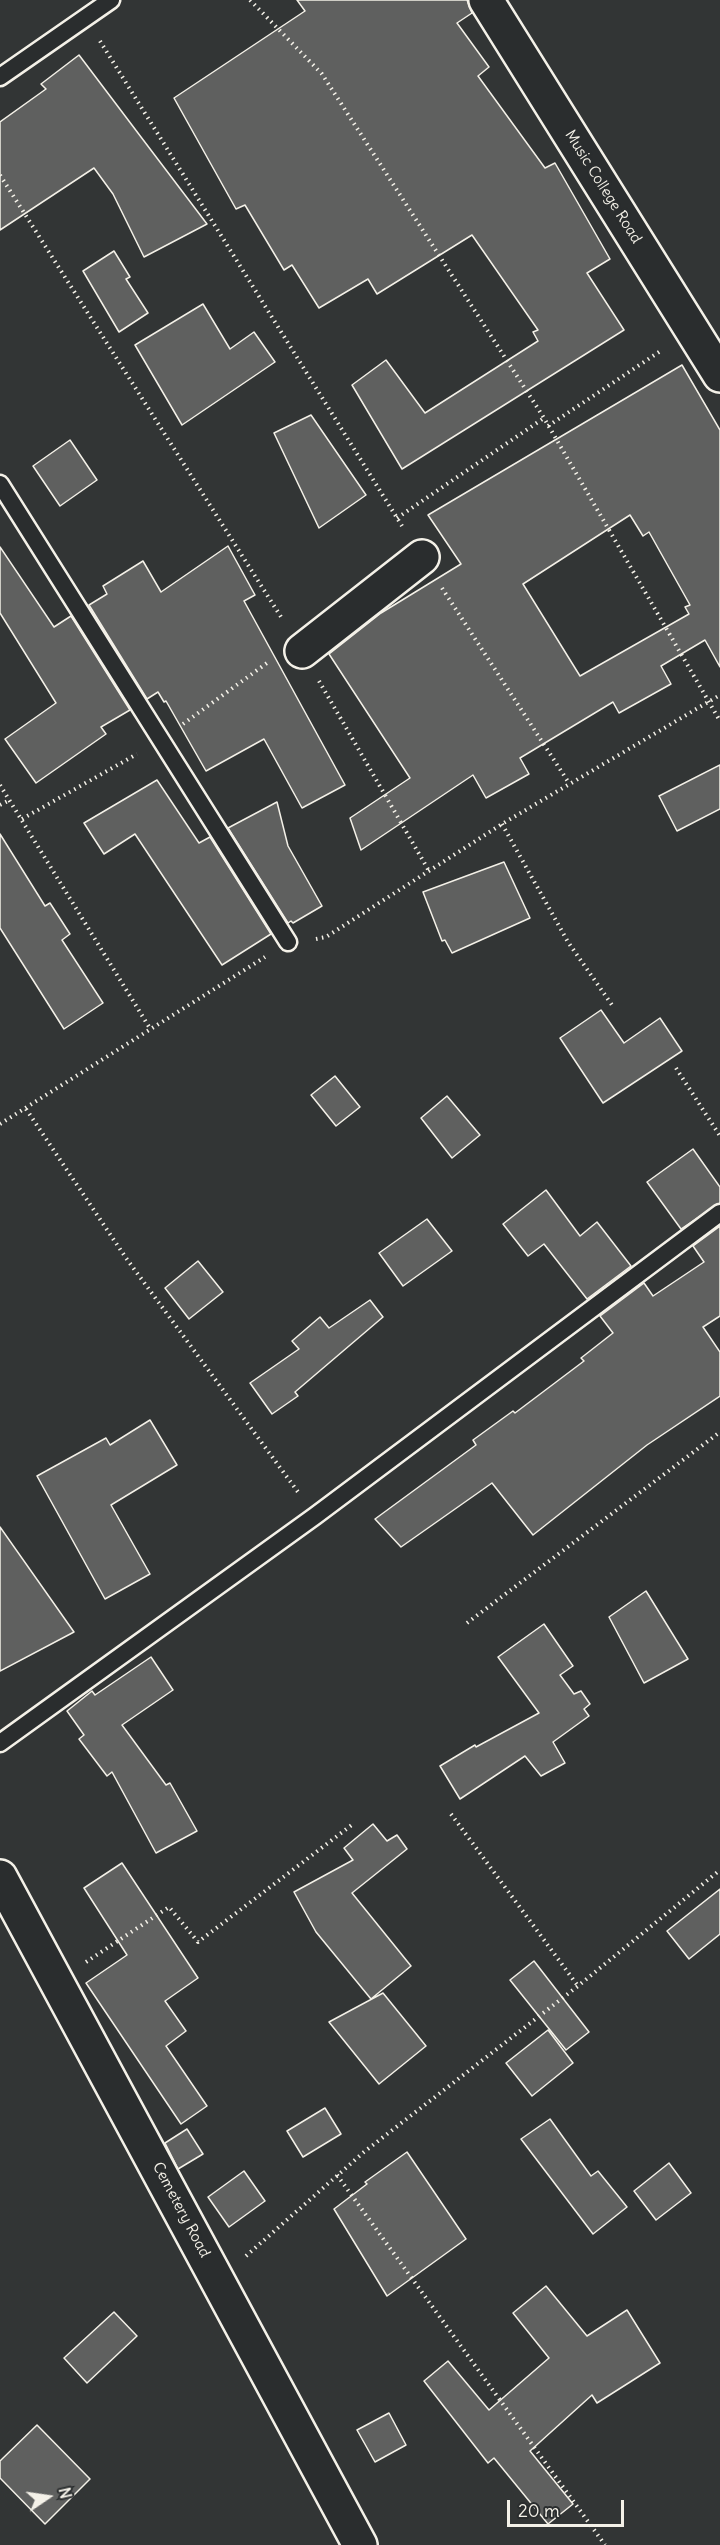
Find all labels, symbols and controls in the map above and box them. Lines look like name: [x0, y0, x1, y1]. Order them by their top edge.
street label: Music College Road: [561, 127, 645, 247]
street label: Cemetery Road: [148, 2159, 214, 2261]
north arrow: [18, 2467, 78, 2527]
text: N: [55, 2485, 77, 2501]
scale bar: [510, 2488, 627, 2526]
text: 20 m: [518, 2499, 560, 2522]

